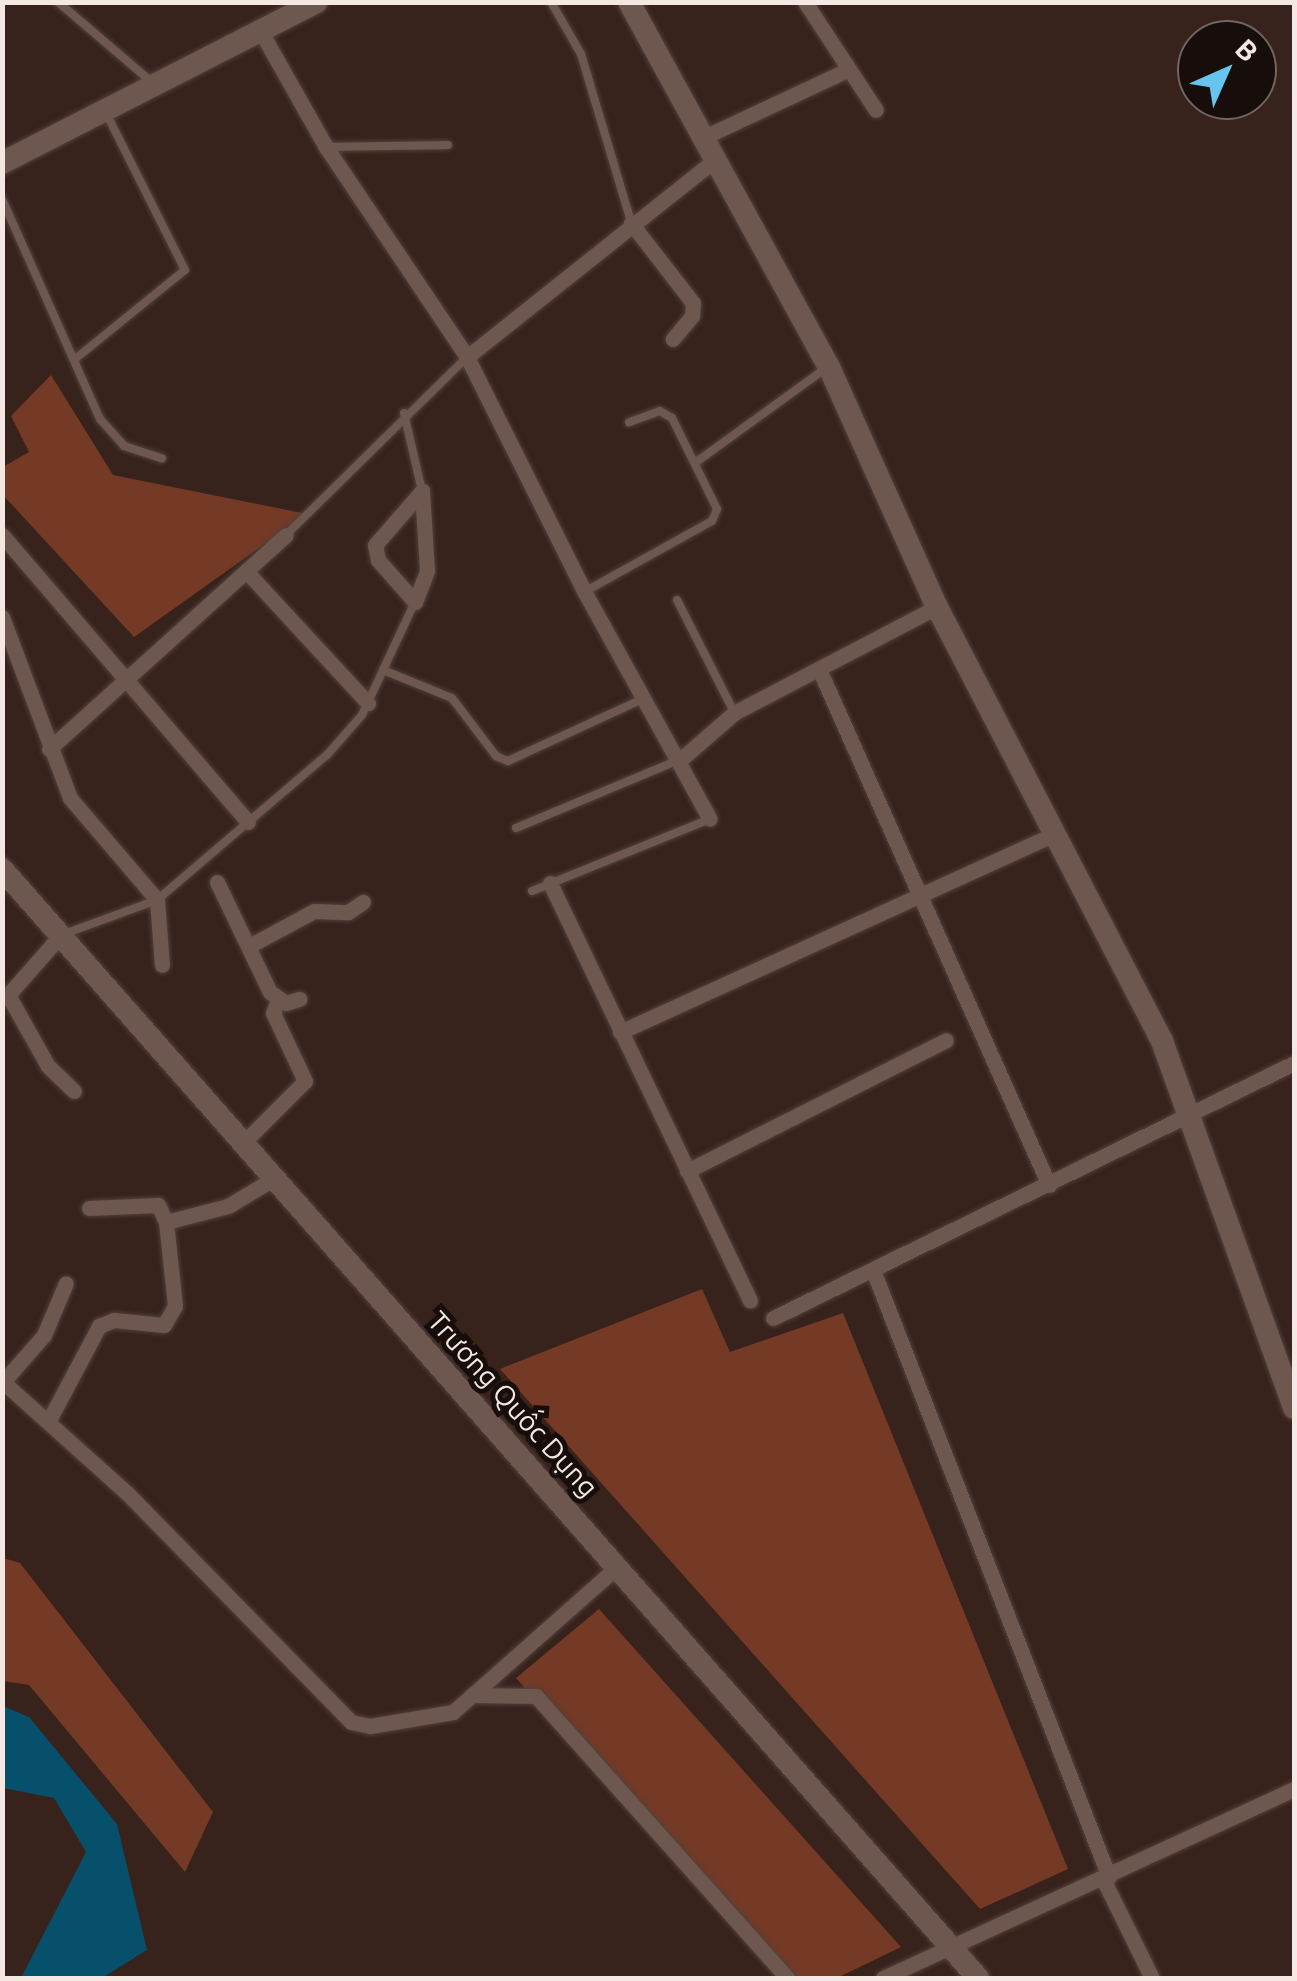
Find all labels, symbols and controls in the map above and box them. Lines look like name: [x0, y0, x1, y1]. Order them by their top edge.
north arrow: [1177, 20, 1277, 120]
text: B: [1230, 32, 1265, 67]
street label: Trương Quốc Dụng: [421, 1304, 605, 1504]

